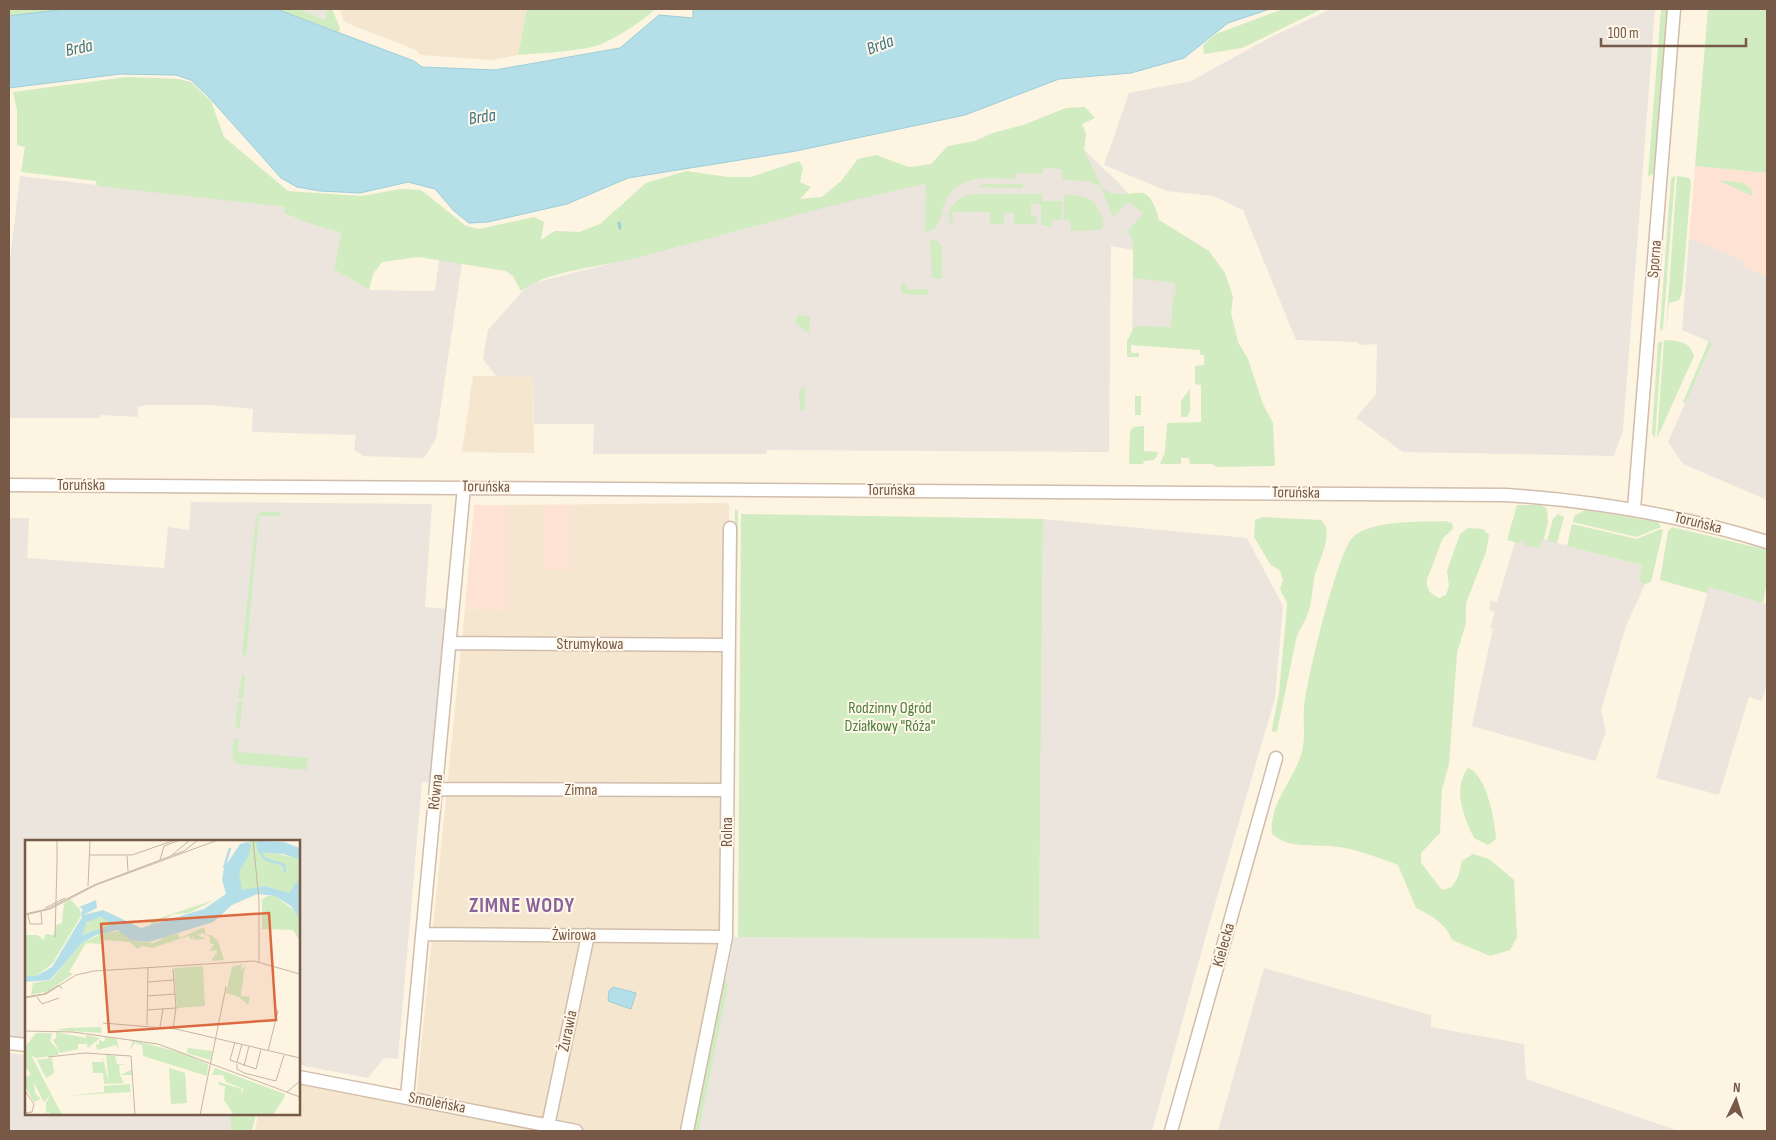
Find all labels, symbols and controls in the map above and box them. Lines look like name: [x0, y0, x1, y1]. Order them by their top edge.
scale bar: [1601, 15, 1746, 47]
text: 100 m: [1608, 24, 1639, 43]
water label: Brda: [863, 30, 897, 60]
water label: Brda: [63, 35, 95, 61]
water label: Brda: [467, 104, 498, 130]
street label: Sporna: [1644, 239, 1666, 279]
street label: Toruńska: [57, 476, 105, 495]
street label: Toruńska: [462, 477, 510, 497]
street label: Toruńska: [867, 481, 915, 500]
street label: Toruńska: [1272, 483, 1320, 503]
street label: Toruńska: [1672, 508, 1724, 538]
street label: Strumykowa: [557, 635, 623, 654]
park label: Rodzinny Ogród Działkowy "Róża": [845, 699, 935, 736]
street label: Równa: [425, 773, 447, 811]
street label: Zimna: [565, 781, 597, 800]
street label: Rolna: [718, 817, 737, 847]
inset map: [25, 840, 300, 1115]
district label: ZIMNE WODY: [469, 893, 575, 918]
street label: Kielecka: [1209, 921, 1239, 969]
street label: Żwirowa: [552, 926, 596, 945]
street label: Żurawia: [554, 1009, 582, 1053]
north arrow: [1711, 1075, 1761, 1125]
text: N: [1733, 1079, 1741, 1096]
street label: Smoleńska: [407, 1088, 467, 1118]

